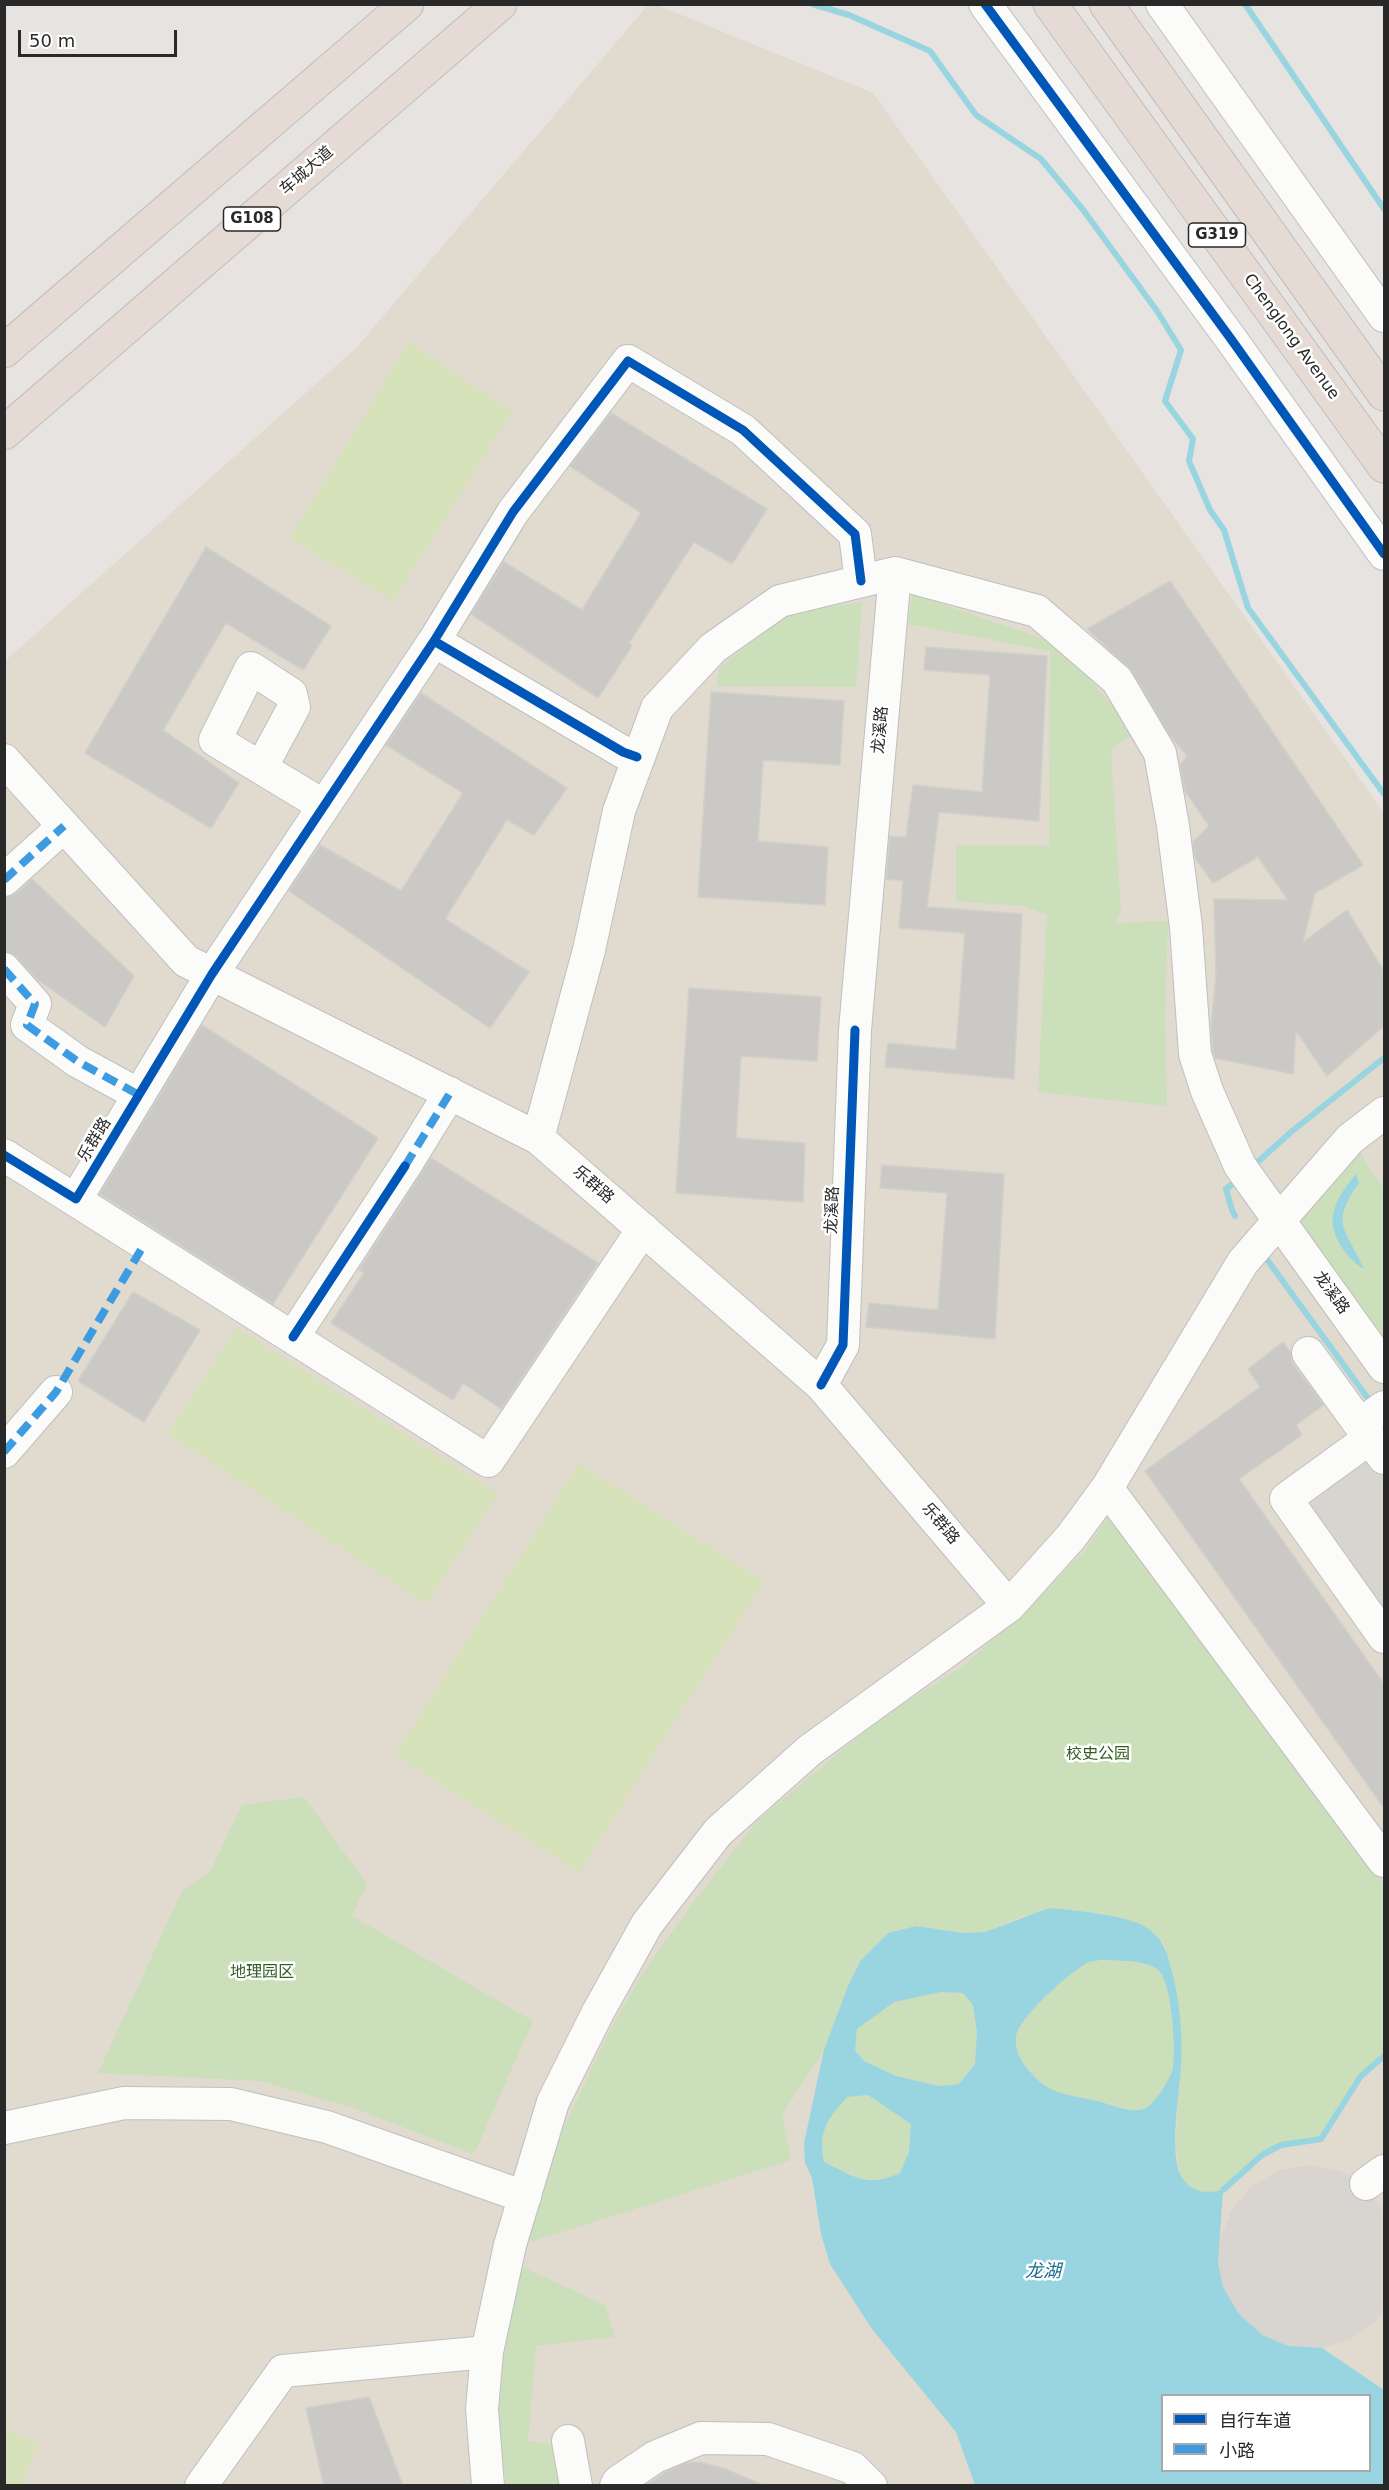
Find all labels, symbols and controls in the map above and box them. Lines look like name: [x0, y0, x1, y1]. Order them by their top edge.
scale bar: [21, 18, 180, 56]
text: 50 m: [29, 30, 75, 51]
street label: 车城大道: [277, 143, 337, 199]
road number: G108: [224, 207, 280, 231]
road number: G319: [1188, 223, 1246, 247]
street label: Chenglong Avenue: [1239, 270, 1343, 404]
street label: 龙溪路: [869, 705, 893, 755]
street label: 乐群路: [74, 1114, 116, 1166]
street label: 乐群路: [569, 1162, 617, 1208]
street label: 龙溪路: [823, 1186, 843, 1234]
street label: 龙溪路: [1309, 1268, 1353, 1318]
street label: 乐群路: [917, 1499, 963, 1549]
park label: 校史公园: [1066, 1745, 1130, 1765]
park label: 地理园区: [230, 1963, 294, 1983]
water label: 龙湖: [1025, 2261, 1061, 2283]
legend: [1161, 2394, 1371, 2472]
text: 自行车道: [1219, 2410, 1291, 2431]
text: 小路: [1219, 2440, 1255, 2461]

